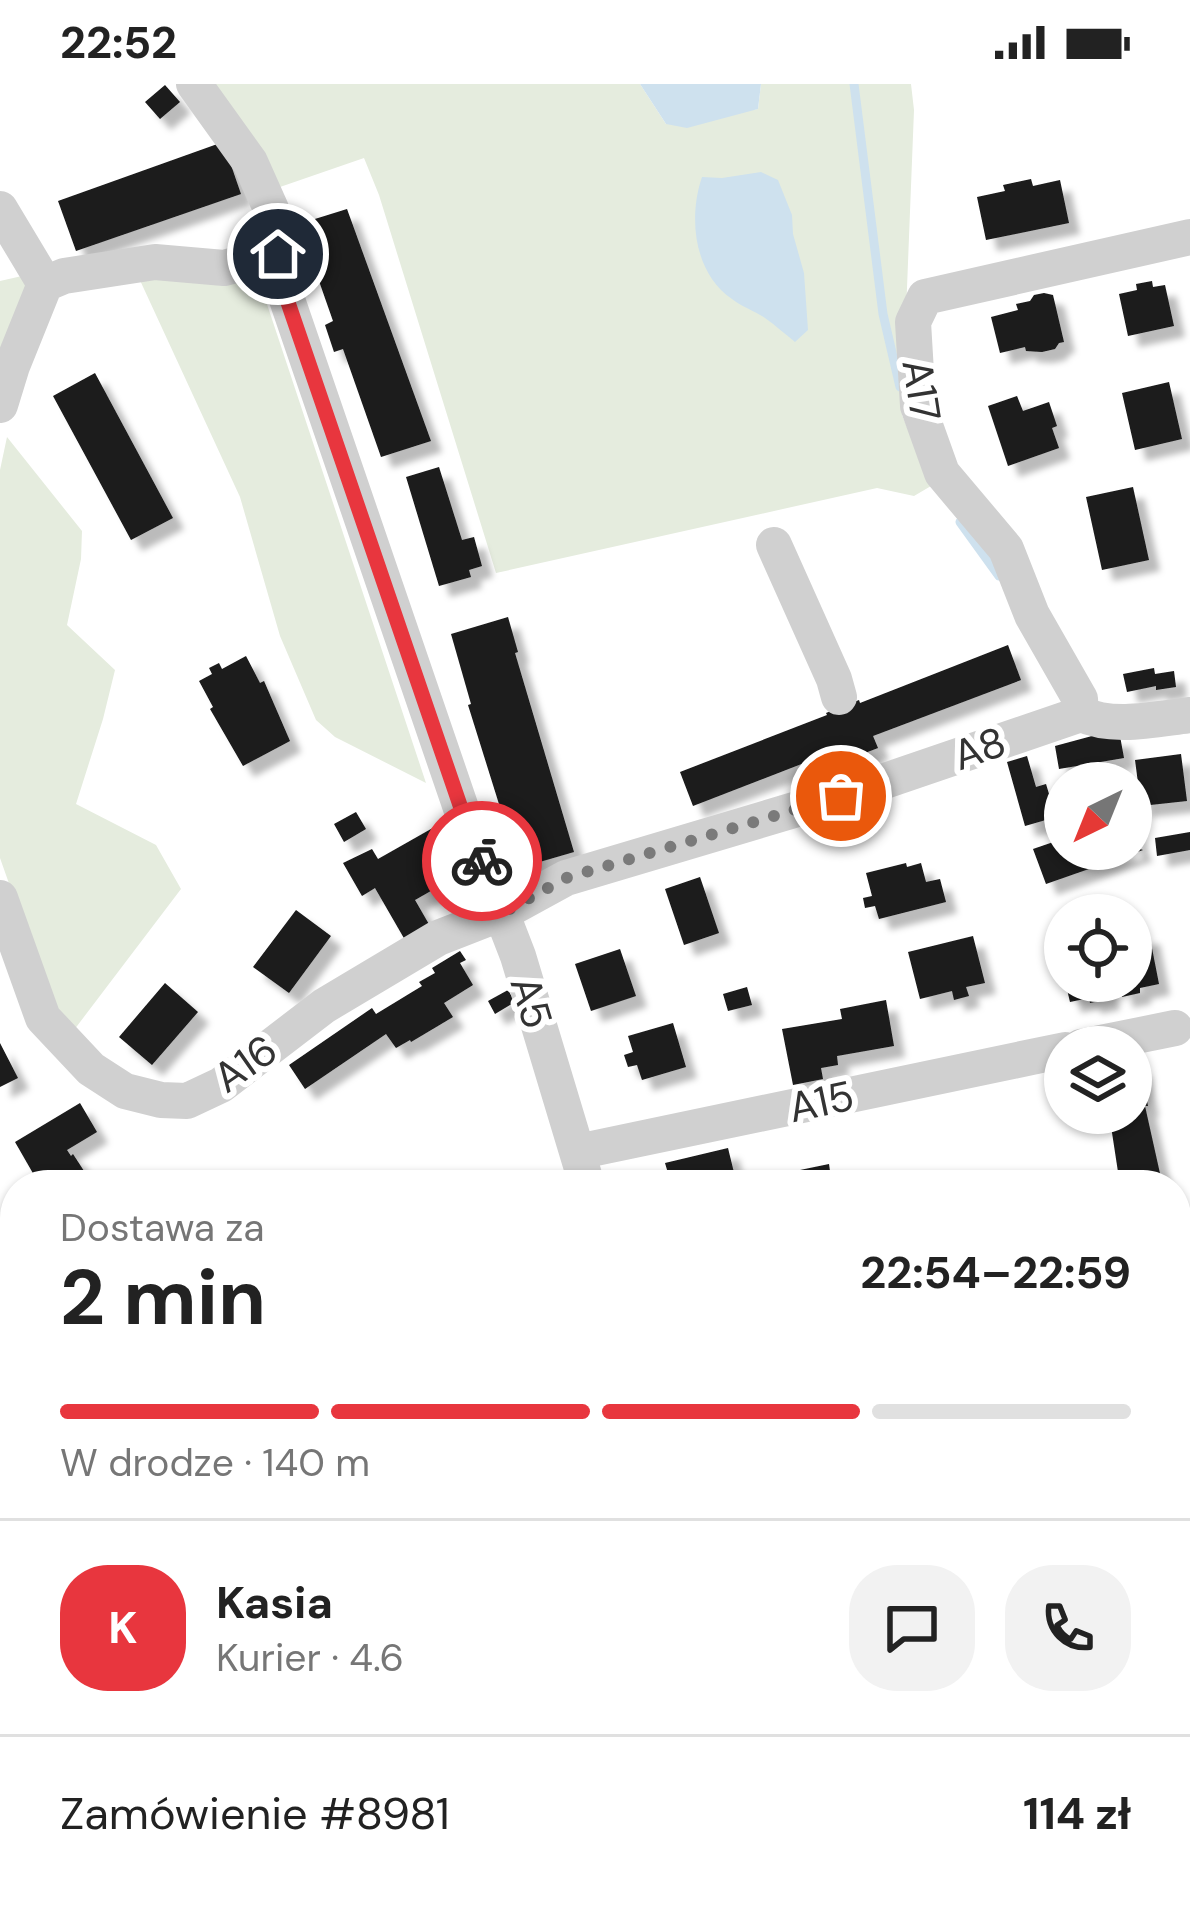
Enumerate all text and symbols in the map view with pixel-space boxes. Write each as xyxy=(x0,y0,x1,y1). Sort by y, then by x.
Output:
text: 22:52 xyxy=(60,13,177,72)
pin xyxy=(227,203,329,305)
icon: home xyxy=(245,221,311,287)
street label: A17 xyxy=(889,355,954,425)
street label: A8 xyxy=(946,714,1013,783)
pin xyxy=(790,745,892,847)
north arrow xyxy=(1044,762,1152,870)
map controls xyxy=(1044,762,1152,1134)
icon: bag xyxy=(808,763,874,829)
courier xyxy=(422,801,542,921)
icon: bike xyxy=(449,828,515,894)
button: locate xyxy=(1044,894,1152,1002)
street label: A5 xyxy=(498,969,565,1035)
street label: A16 xyxy=(202,1022,288,1105)
button: layers xyxy=(1044,1026,1152,1134)
street label: A15 xyxy=(783,1068,859,1135)
text: Dostawa za xyxy=(60,1202,265,1253)
text: 22:54–22:59 xyxy=(860,1243,1131,1302)
text: 2 min xyxy=(60,1247,266,1348)
text: W drodze · 140 m xyxy=(60,1437,370,1488)
button: chat xyxy=(849,1565,975,1691)
button: phone xyxy=(1005,1565,1131,1691)
text: Kasia xyxy=(216,1573,333,1632)
text: K xyxy=(108,1598,138,1657)
text: Kurier · 4.6 xyxy=(216,1632,404,1683)
text: Zamówienie #8981 xyxy=(60,1784,450,1843)
text: 114 zł xyxy=(1023,1784,1131,1843)

